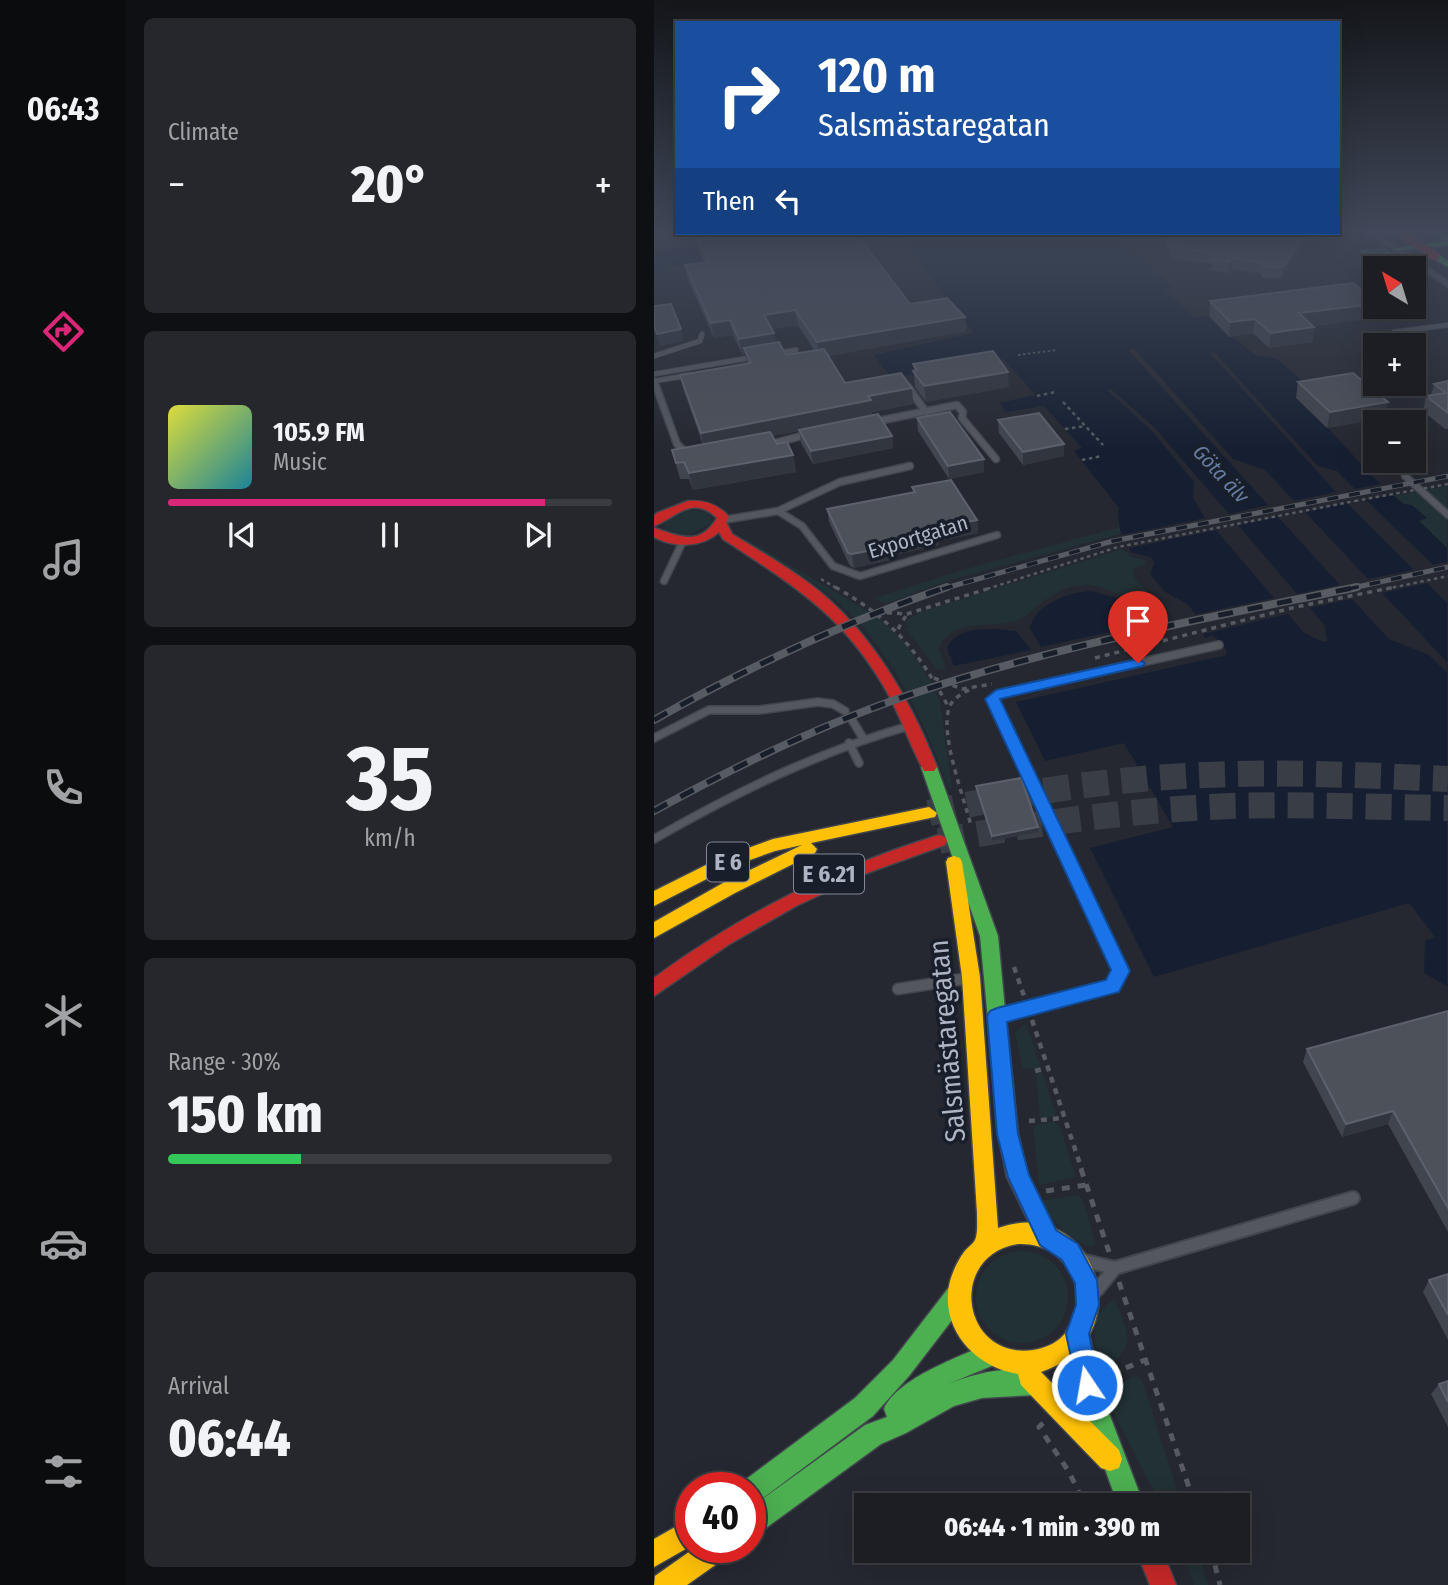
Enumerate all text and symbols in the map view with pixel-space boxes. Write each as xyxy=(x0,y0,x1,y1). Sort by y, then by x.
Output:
text: 120 m xyxy=(818,46,936,105)
icon: right xyxy=(703,49,794,140)
text: 06:43 xyxy=(27,90,99,128)
text: Salsmästaregatan xyxy=(818,106,1050,144)
text: Climate xyxy=(168,118,239,146)
text: 20° xyxy=(351,153,429,216)
text: − xyxy=(168,162,185,208)
text: + xyxy=(595,162,612,208)
icon: left xyxy=(769,182,807,220)
text: Then xyxy=(703,186,755,217)
north arrow xyxy=(1363,256,1426,318)
map controls xyxy=(1363,256,1426,473)
icon: directions xyxy=(39,307,88,356)
button: + xyxy=(1363,333,1426,396)
button: − xyxy=(1363,410,1426,473)
text: 105.9 FM xyxy=(273,417,365,448)
water label: Göta älv xyxy=(1187,439,1255,509)
text: Music xyxy=(273,448,327,476)
street label: Exportgatan xyxy=(865,510,971,564)
icon: previous xyxy=(223,516,261,554)
icon: pause xyxy=(371,516,409,554)
icon: next xyxy=(519,516,557,554)
icon: music xyxy=(39,535,88,584)
pin xyxy=(1108,591,1168,663)
icon: arrive xyxy=(1119,602,1157,640)
text: 35 xyxy=(346,724,434,833)
icon: phone xyxy=(39,763,88,812)
text: km/h xyxy=(364,824,416,852)
road number: E 6 xyxy=(707,842,749,882)
road number: E 6.21 xyxy=(794,854,864,894)
street label: Salsmästaregatan xyxy=(922,938,972,1144)
icon: climate xyxy=(39,991,88,1040)
text: Range · 30% xyxy=(168,1048,281,1076)
text: 150 km xyxy=(168,1083,323,1146)
icon: car xyxy=(39,1219,88,1268)
position arrow xyxy=(1050,1348,1124,1422)
text: Arrival xyxy=(168,1372,229,1400)
text: 06:44 xyxy=(168,1407,291,1470)
icon: filters xyxy=(39,1447,88,1496)
speed limit sign: 40 xyxy=(675,1472,766,1563)
text: 06:44 · 1 min · 390 m xyxy=(944,1512,1160,1543)

